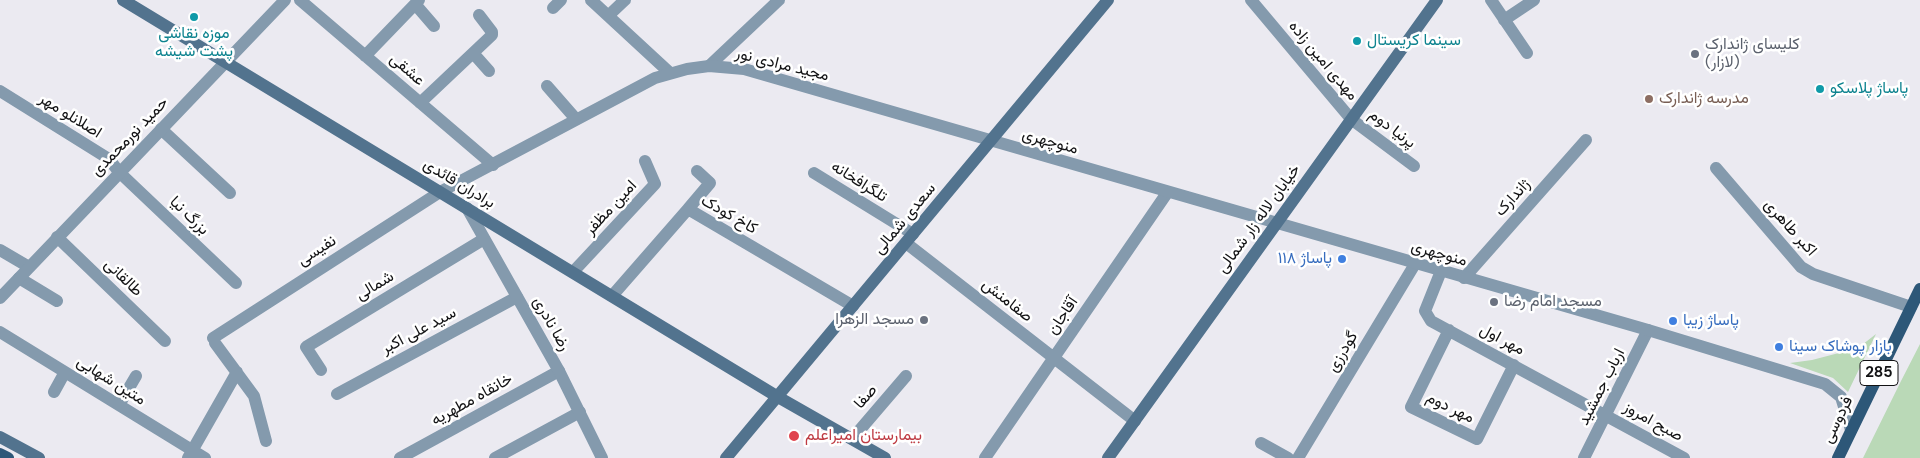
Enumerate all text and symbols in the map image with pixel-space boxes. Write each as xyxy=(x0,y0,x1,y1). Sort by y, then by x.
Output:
marker: موزه نقاشی پشت شیشه xyxy=(188,11,200,23)
street label: مهدی امین زاده xyxy=(1284,17,1362,105)
place label: موزه نقاشی پشت شیشه xyxy=(155,24,233,62)
place label: سینما کریستال xyxy=(1367,31,1461,51)
marker: سینما کریستال xyxy=(1351,35,1363,47)
place label: کلیسای ژاندارک (لازار) xyxy=(1705,35,1800,73)
street label: مجید مرادی نور xyxy=(733,44,831,86)
marker: کلیسای ژاندارک (لازار) xyxy=(1689,48,1701,60)
street label: عشقی xyxy=(386,50,428,90)
place label: پاساژ پلاسکو xyxy=(1830,79,1908,99)
marker: پاساژ پلاسکو xyxy=(1814,83,1826,95)
street label: اصلانلو مهر xyxy=(35,89,105,143)
place label: مدرسه ژاندارک xyxy=(1659,89,1749,109)
street label: حمید نورمحمدی xyxy=(87,93,173,181)
marker: مدرسه ژاندارک xyxy=(1643,93,1655,105)
street label: پرنیا دوم xyxy=(1365,105,1419,153)
street label: منوچهری xyxy=(1020,125,1080,159)
street label: برادران قائدی xyxy=(420,155,498,213)
street label: تلگرافخانه xyxy=(827,157,891,207)
street label: خیابان لاله زار شمالی xyxy=(1213,161,1305,277)
street label: ژاندارک xyxy=(1491,175,1535,221)
street label: امین مظفر xyxy=(581,177,641,239)
street label: سعدی شمالی xyxy=(870,180,940,258)
street label: کاخ کودک xyxy=(697,191,761,239)
street label: بزرگ نیا xyxy=(165,193,213,239)
street label: اکبر طاهری xyxy=(1759,196,1821,260)
street label: نفیسی xyxy=(294,231,340,271)
street label: منوچهری xyxy=(1409,237,1469,271)
place label: پاساژ ۱۱۸ xyxy=(1278,249,1332,269)
marker: پاساژ ۱۱۸ xyxy=(1336,253,1348,265)
street label: طالقانی xyxy=(100,255,146,301)
street label: شمالی xyxy=(352,267,398,305)
street label: صفامنش xyxy=(978,275,1036,327)
place label: مسجد امام رضا xyxy=(1504,292,1602,312)
street label: رضا نادری xyxy=(528,293,574,355)
street label: آقاجان xyxy=(1043,293,1083,339)
marker: مسجد امام رضا xyxy=(1488,296,1500,308)
street label: سید علی اکبر xyxy=(378,303,460,359)
place label: مسجد الزهرا xyxy=(835,310,914,330)
place label: پاساژ زیبا xyxy=(1683,311,1739,331)
marker: مسجد الزهرا xyxy=(918,314,930,326)
marker: پاساژ زیبا xyxy=(1667,315,1679,327)
street label: مهر اول xyxy=(1476,320,1528,360)
street label: گودرزی xyxy=(1323,328,1363,376)
place label: بازار پوشاک سینا xyxy=(1789,337,1892,357)
marker: بازار پوشاک سینا xyxy=(1773,341,1785,353)
street label: ارباب جمشید xyxy=(1574,345,1630,429)
street label: متین شهابی xyxy=(73,352,149,410)
road number: 285 xyxy=(1860,360,1898,386)
street label: خانقاه مطهریه xyxy=(428,370,516,430)
street label: صفا xyxy=(850,381,882,413)
street label: مهر دوم xyxy=(1423,388,1477,428)
street label: فردوسی xyxy=(1818,393,1858,447)
street label: صبح امروز xyxy=(1620,398,1686,446)
place label: بیمارستان امیراعلم xyxy=(805,426,922,446)
marker: بیمارستان امیراعلم xyxy=(787,429,801,443)

